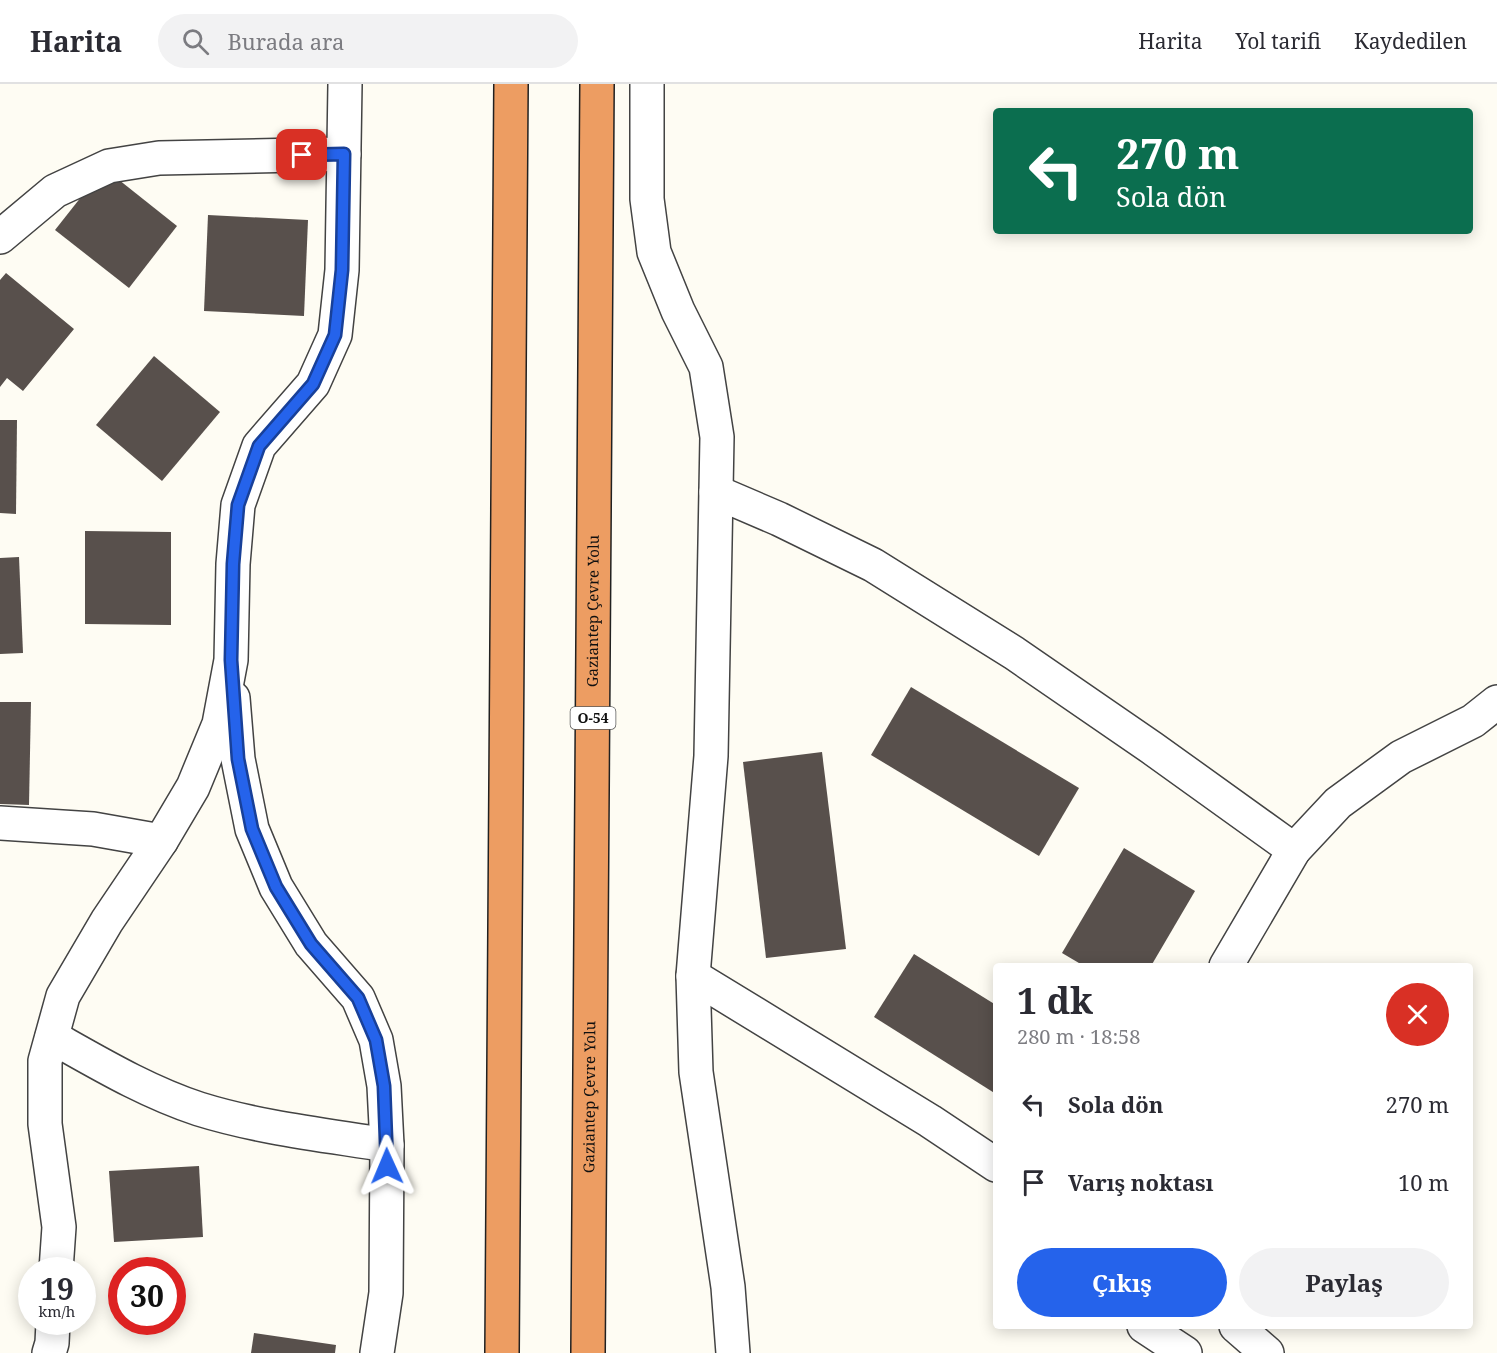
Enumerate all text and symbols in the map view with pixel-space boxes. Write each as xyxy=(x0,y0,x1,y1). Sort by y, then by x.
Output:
search box xyxy=(158,14,578,68)
text: Harita xyxy=(30,22,122,60)
icon: search xyxy=(179,25,212,58)
text: Burada ara xyxy=(227,26,344,56)
text: Harita xyxy=(1138,27,1202,55)
text: Yol tarifi xyxy=(1235,27,1321,55)
text: Kaydedilen xyxy=(1354,27,1467,55)
text: 270 m xyxy=(1116,124,1240,181)
pin xyxy=(276,129,327,180)
icon: left xyxy=(1017,132,1095,210)
icon: arrive xyxy=(285,138,318,171)
text: Sola dön xyxy=(1116,178,1226,215)
street label: Gaziantep Çevre Yolu xyxy=(582,534,603,687)
road number: O-54 xyxy=(570,707,616,729)
text: 1 dk xyxy=(1017,976,1093,1025)
button: close xyxy=(1386,983,1449,1046)
street label: Gaziantep Çevre Yolu xyxy=(578,1020,599,1173)
text: 280 m · 18:58 xyxy=(1017,1023,1140,1050)
icon: left xyxy=(1017,1088,1050,1121)
text: Sola dön xyxy=(1068,1089,1163,1119)
text: 270 m xyxy=(1386,1089,1449,1119)
position arrow xyxy=(355,1134,419,1198)
icon: arrive xyxy=(1017,1166,1050,1199)
text: Varış noktası xyxy=(1068,1167,1213,1197)
text: 10 m xyxy=(1398,1167,1449,1197)
button: Çıkış xyxy=(1017,1248,1227,1317)
button: Paylaş xyxy=(1239,1248,1449,1317)
speed limit sign: 30 xyxy=(108,1257,186,1335)
text: 19 xyxy=(40,1268,74,1309)
text: km/h xyxy=(39,1301,75,1321)

